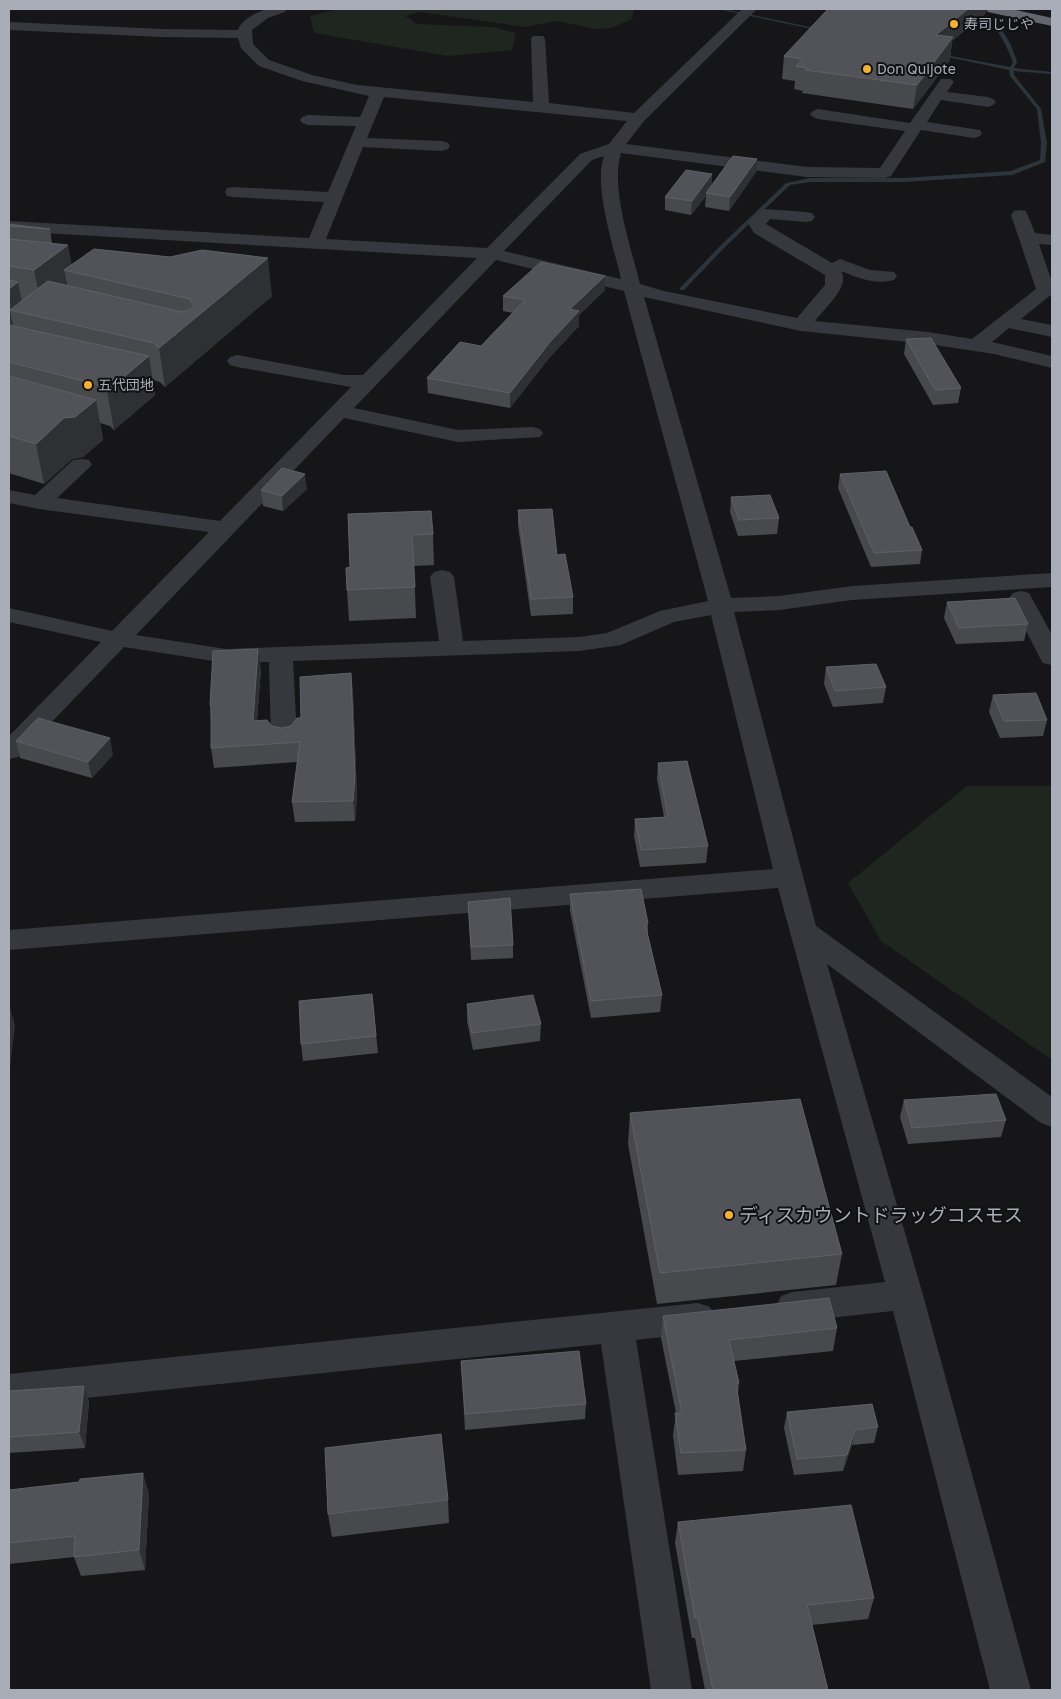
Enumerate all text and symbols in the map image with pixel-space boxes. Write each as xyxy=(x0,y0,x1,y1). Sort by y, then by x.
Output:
place label: 寿司じじや xyxy=(964,15,1034,32)
marker: 寿司じじや xyxy=(948,18,960,30)
place label: Don Quijote xyxy=(877,60,956,77)
marker: Don Quijote xyxy=(861,63,873,75)
place label: 五代団地 xyxy=(98,376,154,393)
marker: 五代団地 xyxy=(82,379,94,391)
place label: ディスカウントドラッグコスモス xyxy=(739,1203,1023,1226)
marker: ディスカウントドラッグコスモス xyxy=(723,1209,735,1221)

